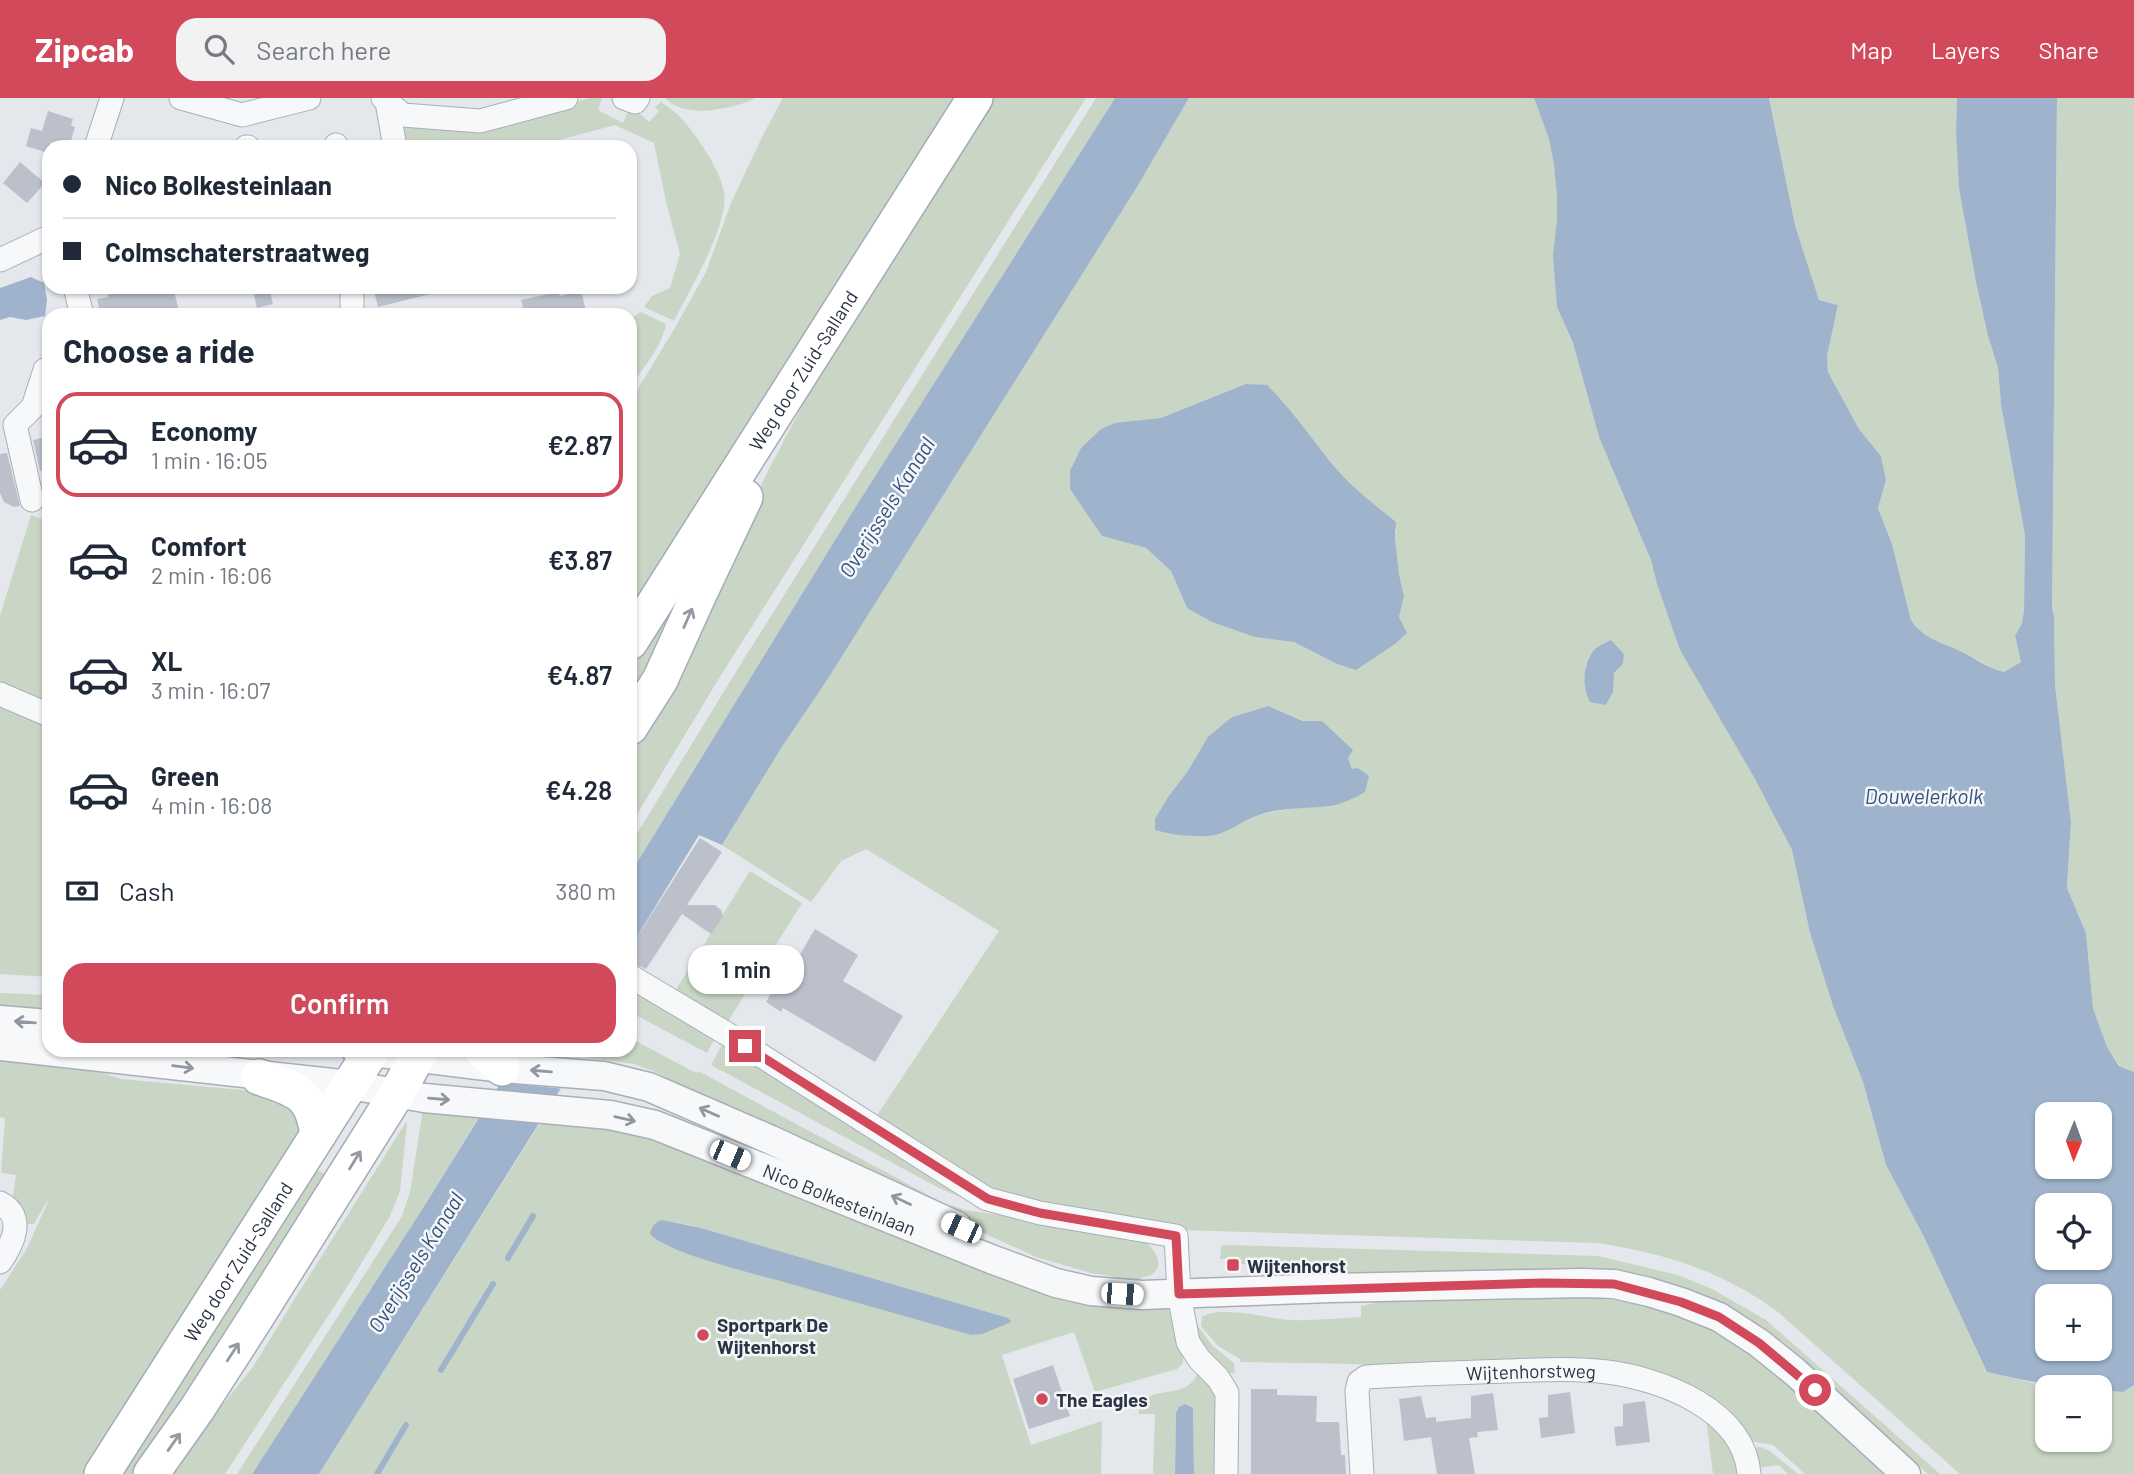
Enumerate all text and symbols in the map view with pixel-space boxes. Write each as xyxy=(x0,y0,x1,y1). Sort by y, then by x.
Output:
search box xyxy=(176,18,666,81)
text: Zipcab xyxy=(35,29,134,69)
icon: search xyxy=(200,30,238,68)
text: Search here xyxy=(256,34,391,65)
text: Map xyxy=(1850,35,1893,64)
text: Layers xyxy=(1931,35,2000,64)
text: Share xyxy=(2038,35,2099,64)
text: Nico Bolkesteinlaan xyxy=(105,169,332,200)
text: Colmschaterstraatweg xyxy=(105,236,370,267)
street label: Weg door Zuid-Salland xyxy=(743,286,862,454)
text: Choose a ride xyxy=(63,331,255,369)
icon: car xyxy=(67,413,130,476)
text: Economy xyxy=(151,415,257,446)
text: €2.87 xyxy=(548,429,612,460)
water label: Overijssels Kanaal xyxy=(833,432,939,582)
text: 1 min · 16:05 xyxy=(151,446,267,474)
icon: car xyxy=(67,528,130,591)
text: Comfort xyxy=(151,530,247,561)
text: €3.87 xyxy=(548,544,612,575)
text: 2 min · 16:06 xyxy=(151,561,272,589)
one-way arrow xyxy=(682,608,695,629)
icon: car xyxy=(67,643,130,706)
text: XL xyxy=(151,645,182,676)
text: €4.87 xyxy=(547,659,612,690)
text: 3 min · 16:07 xyxy=(151,676,270,704)
icon: car xyxy=(67,758,130,821)
text: Green xyxy=(151,760,219,791)
text: €4.28 xyxy=(545,774,612,805)
water label: Douwelerkolk xyxy=(1865,783,1984,808)
text: 4 min · 16:08 xyxy=(151,791,272,819)
icon: cash xyxy=(63,872,101,910)
text: Cash xyxy=(119,875,174,906)
text: 380 m xyxy=(556,877,616,905)
callout: 1 min xyxy=(687,944,803,993)
text: 1 min xyxy=(721,955,771,983)
button: Confirm xyxy=(63,963,616,1043)
one-way arrow xyxy=(14,1015,36,1028)
route end xyxy=(729,1030,761,1062)
one-way arrow xyxy=(171,1060,194,1073)
one-way arrow xyxy=(530,1064,553,1077)
one-way arrow xyxy=(427,1093,450,1106)
north arrow xyxy=(2035,1102,2112,1180)
map controls xyxy=(2035,1102,2112,1452)
one-way arrow xyxy=(698,1105,720,1118)
one-way arrow xyxy=(613,1112,636,1126)
car xyxy=(707,1137,754,1173)
one-way arrow xyxy=(348,1151,363,1170)
street label: Nico Bolkesteinlaan xyxy=(760,1158,919,1239)
street label: Weg door Zuid-Salland xyxy=(178,1177,297,1346)
water label: Overijssels Kanaal xyxy=(362,1187,468,1337)
one-way arrow xyxy=(891,1193,912,1207)
button: locate xyxy=(2035,1193,2112,1270)
car xyxy=(938,1210,985,1246)
place label: Wijtenhorst xyxy=(1247,1254,1346,1277)
marker: Wijtenhorst xyxy=(1225,1257,1241,1273)
car xyxy=(1101,1282,1144,1306)
button: + xyxy=(2035,1284,2112,1361)
place label: Sportpark De Wijtenhorst xyxy=(717,1313,828,1358)
marker: Sportpark De Wijtenhorst xyxy=(695,1327,711,1343)
one-way arrow xyxy=(226,1343,241,1362)
street label: Wijtenhorstweg xyxy=(1465,1358,1597,1384)
route start xyxy=(1799,1374,1831,1406)
button: − xyxy=(2035,1375,2112,1452)
place label: The Eagles xyxy=(1056,1388,1148,1411)
marker: The Eagles xyxy=(1034,1391,1050,1407)
one-way arrow xyxy=(167,1433,181,1452)

